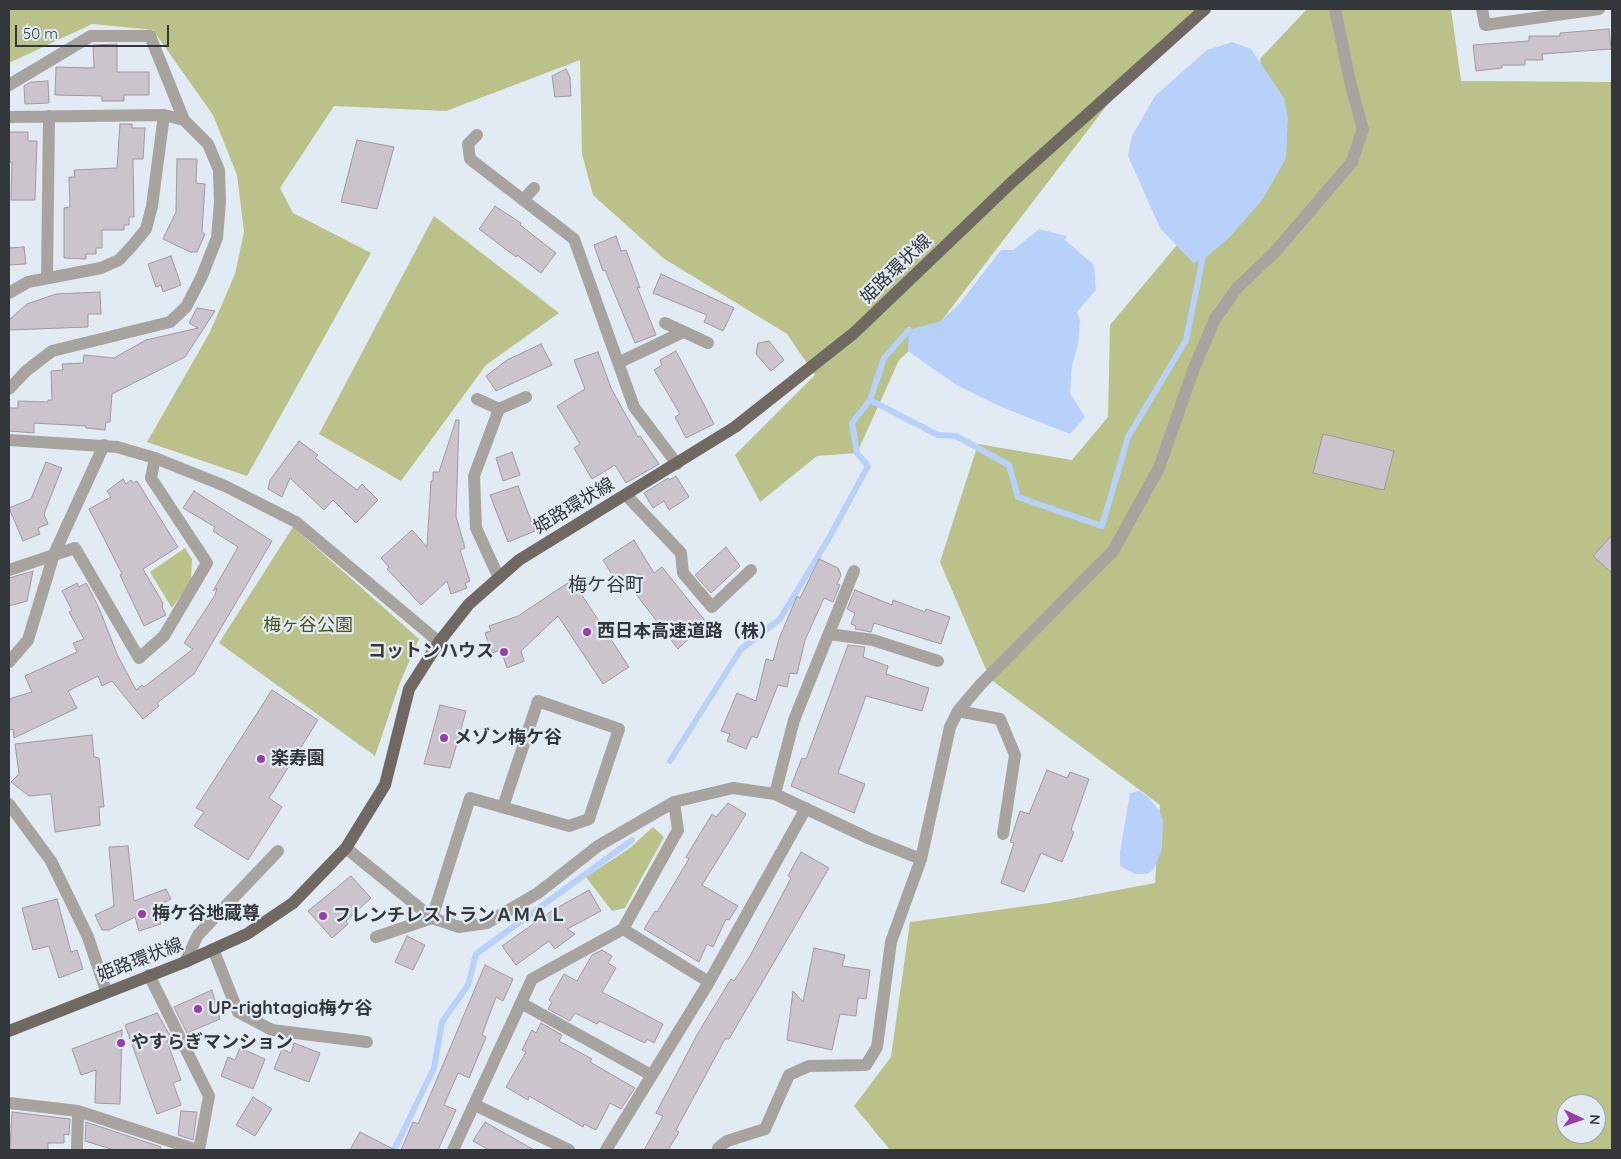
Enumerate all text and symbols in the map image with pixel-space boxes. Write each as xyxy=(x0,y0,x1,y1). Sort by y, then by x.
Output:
scale bar xyxy=(18,15,171,47)
text: 50 m xyxy=(23,24,58,43)
street label: 姫路環状線 xyxy=(856,230,936,308)
street label: 姫路環状線 xyxy=(530,474,618,538)
district label: 梅ケ谷町 xyxy=(568,574,644,596)
park label: 梅ヶ谷公園 xyxy=(263,615,353,637)
place label: 西日本高速道路（株） xyxy=(597,621,777,643)
marker: 西日本高速道路（株） xyxy=(581,626,593,638)
place label: コットンハウス xyxy=(368,641,494,663)
marker: コットンハウス xyxy=(498,646,510,658)
place label: メゾン梅ケ谷 xyxy=(454,727,562,749)
marker: メゾン梅ケ谷 xyxy=(438,732,450,744)
place label: 楽寿園 xyxy=(271,748,325,770)
marker: 楽寿園 xyxy=(255,753,267,765)
place label: 梅ケ谷地蔵尊 xyxy=(152,903,260,925)
place label: フレンチレストランＡＭＡＬ xyxy=(333,905,567,927)
marker: 梅ケ谷地蔵尊 xyxy=(136,908,148,920)
marker: フレンチレストランＡＭＡＬ xyxy=(317,910,329,922)
street label: 姫路環状線 xyxy=(94,934,186,986)
place label: UP-rightagia梅ケ谷 xyxy=(208,998,372,1020)
marker: UP-rightagia梅ケ谷 xyxy=(192,1003,204,1015)
place label: やすらぎマンション xyxy=(131,1032,293,1054)
marker: やすらぎマンション xyxy=(115,1037,127,1049)
north arrow xyxy=(1556,1094,1606,1144)
text: N xyxy=(1586,1114,1604,1125)

